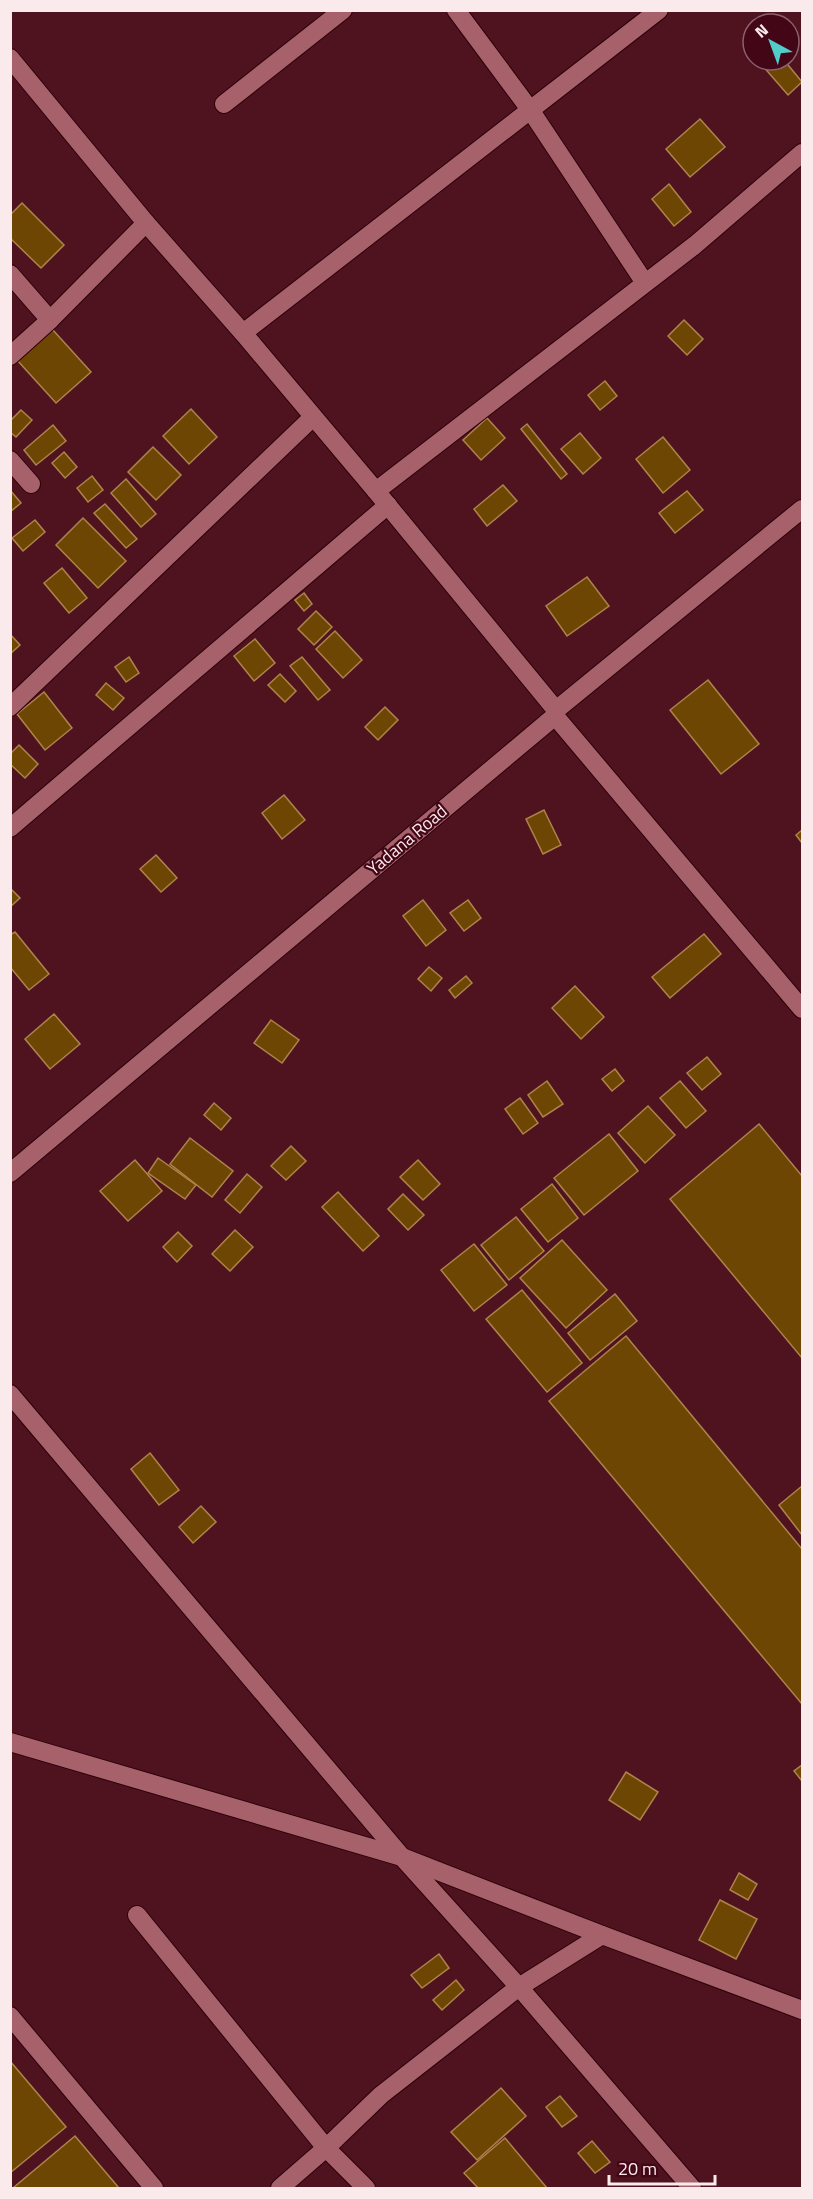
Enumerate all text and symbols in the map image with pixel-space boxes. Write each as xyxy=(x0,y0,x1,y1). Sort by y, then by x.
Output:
north arrow xyxy=(741,12,801,72)
text: N xyxy=(749,18,773,43)
street label: Yadana Road xyxy=(361,798,453,881)
scale bar xyxy=(609,2148,716,2186)
text: 20 m xyxy=(618,2155,657,2182)

